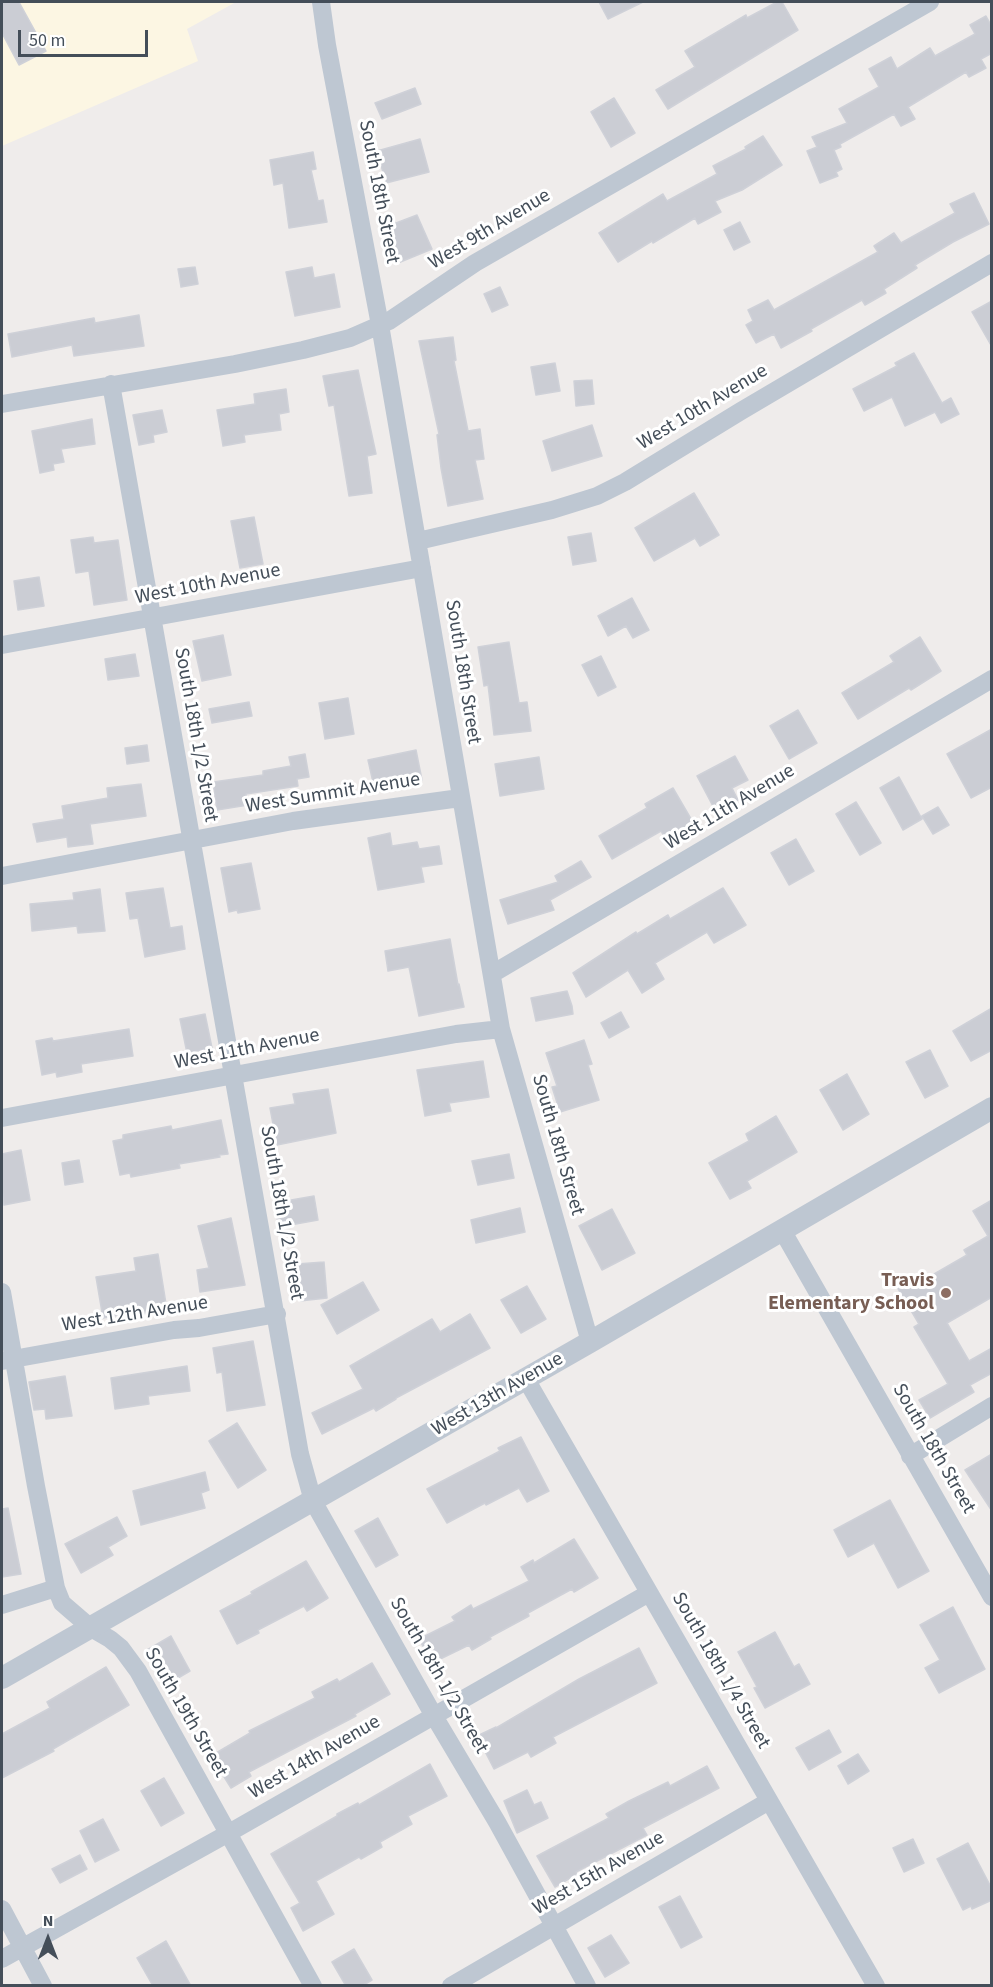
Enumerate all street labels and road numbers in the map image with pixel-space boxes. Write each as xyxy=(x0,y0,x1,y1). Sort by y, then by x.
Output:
street label: South 18th Street xyxy=(352,118,404,266)
street label: West 9th Avenue xyxy=(425,184,555,276)
street label: West 10th Avenue xyxy=(634,360,772,456)
street label: West 10th Avenue xyxy=(133,559,283,611)
street label: South 18th Street xyxy=(439,598,485,746)
street label: South 18th 1/2 Street xyxy=(168,646,222,824)
street label: West 11th Avenue xyxy=(661,760,799,856)
street label: West Summit Avenue xyxy=(244,768,422,820)
street label: West 11th Avenue xyxy=(172,1024,322,1076)
street label: South 18th Street xyxy=(525,1072,589,1218)
street label: South 18th 1/2 Street xyxy=(254,1124,308,1302)
street label: West 12th Avenue xyxy=(60,1292,210,1338)
street label: West 13th Avenue xyxy=(428,1348,568,1442)
street label: South 18th Street xyxy=(886,1380,980,1518)
street label: South 18th 1/4 Street xyxy=(665,1589,775,1753)
street label: South 18th 1/2 Street xyxy=(383,1594,493,1758)
street label: South 19th Street xyxy=(138,1644,232,1782)
street label: West 14th Avenue xyxy=(245,1711,385,1805)
street label: West 15th Avenue xyxy=(529,1827,669,1921)

